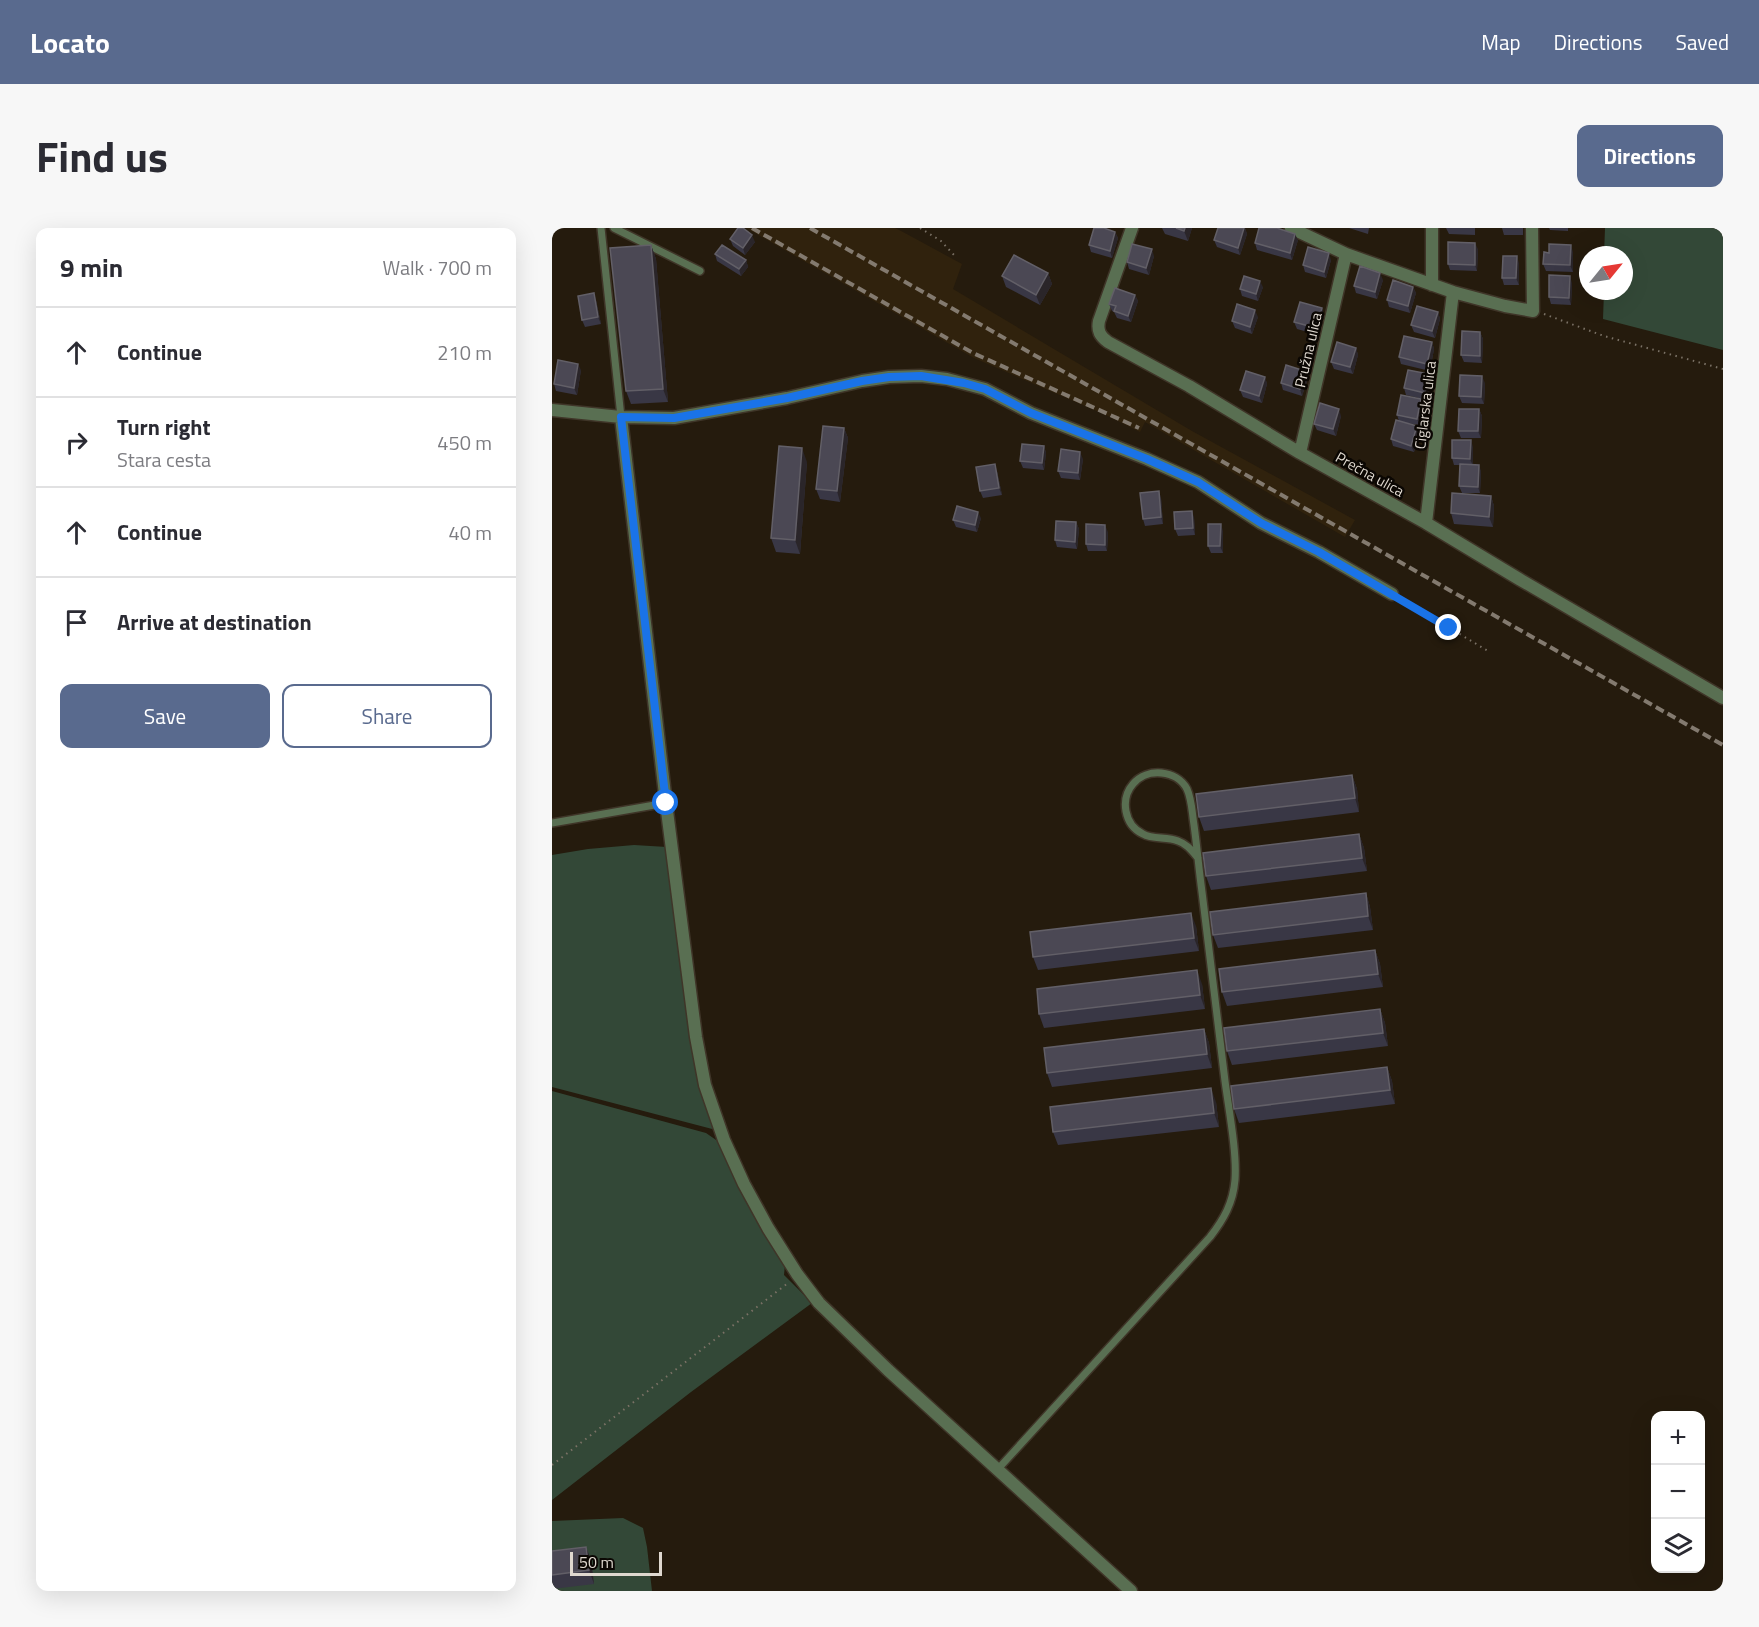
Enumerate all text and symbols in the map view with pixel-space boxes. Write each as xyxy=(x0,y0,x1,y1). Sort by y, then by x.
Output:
text: Locato xyxy=(30,21,110,64)
text: Map xyxy=(1481,26,1521,58)
text: Directions xyxy=(1554,26,1643,58)
text: Saved xyxy=(1676,26,1729,58)
text: Find us xyxy=(36,124,168,188)
button: Directions xyxy=(1577,125,1723,187)
north arrow xyxy=(1579,246,1633,300)
text: 9 min xyxy=(60,248,123,287)
text: Walk · 700 m xyxy=(383,252,492,283)
street label: Pružna ulica xyxy=(1288,310,1328,390)
text: Continue xyxy=(117,335,202,369)
icon: ahead xyxy=(60,336,93,369)
text: 210 m xyxy=(437,337,492,368)
street label: Ciglarska ulica xyxy=(1408,359,1442,451)
text: Turn right xyxy=(117,410,211,444)
icon: right xyxy=(60,426,93,459)
text: 450 m xyxy=(437,427,492,458)
text: Stara cesta xyxy=(117,444,211,475)
street label: Prečna ulica xyxy=(1331,446,1409,503)
text: Continue xyxy=(117,515,202,549)
icon: ahead xyxy=(60,516,93,549)
text: 40 m xyxy=(448,517,492,548)
text: Arrive at destination xyxy=(117,605,312,639)
icon: arrive xyxy=(60,606,93,639)
route end xyxy=(1435,614,1461,640)
button: Save xyxy=(60,684,270,748)
button: Share xyxy=(282,684,492,748)
route start xyxy=(652,789,678,815)
map controls xyxy=(1651,1411,1705,1573)
button: + xyxy=(1651,1411,1705,1465)
button: − xyxy=(1651,1465,1705,1519)
button: layers xyxy=(1651,1519,1705,1573)
scale bar xyxy=(570,1549,662,1576)
text: 50 m xyxy=(579,1550,614,1574)

